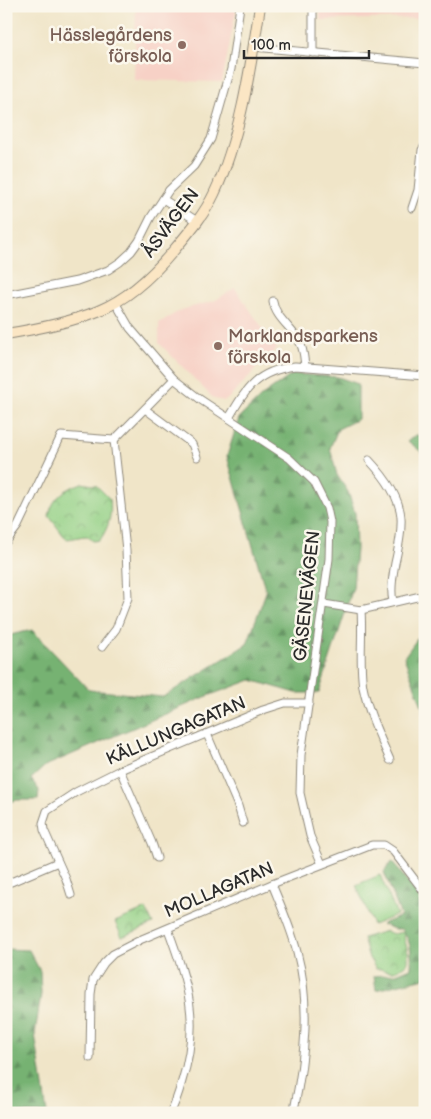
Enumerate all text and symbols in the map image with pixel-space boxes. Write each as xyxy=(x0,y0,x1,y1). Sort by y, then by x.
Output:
place label: Hässlegårdens förskola xyxy=(49,25,172,67)
scale bar xyxy=(244,28,368,60)
text: 100 m xyxy=(251,36,291,55)
marker: Hässlegårdens förskola xyxy=(176,39,188,51)
street label: ÅSVÄGEN xyxy=(137,184,204,262)
place label: Marklandsparkens förskola xyxy=(228,326,378,368)
marker: Marklandsparkens förskola xyxy=(212,340,224,352)
street label: GÄSENEVÄGEN xyxy=(289,530,324,662)
street label: KÄLLUNGAGATAN xyxy=(103,691,249,770)
street label: MOLLAGATAN xyxy=(161,858,277,922)

